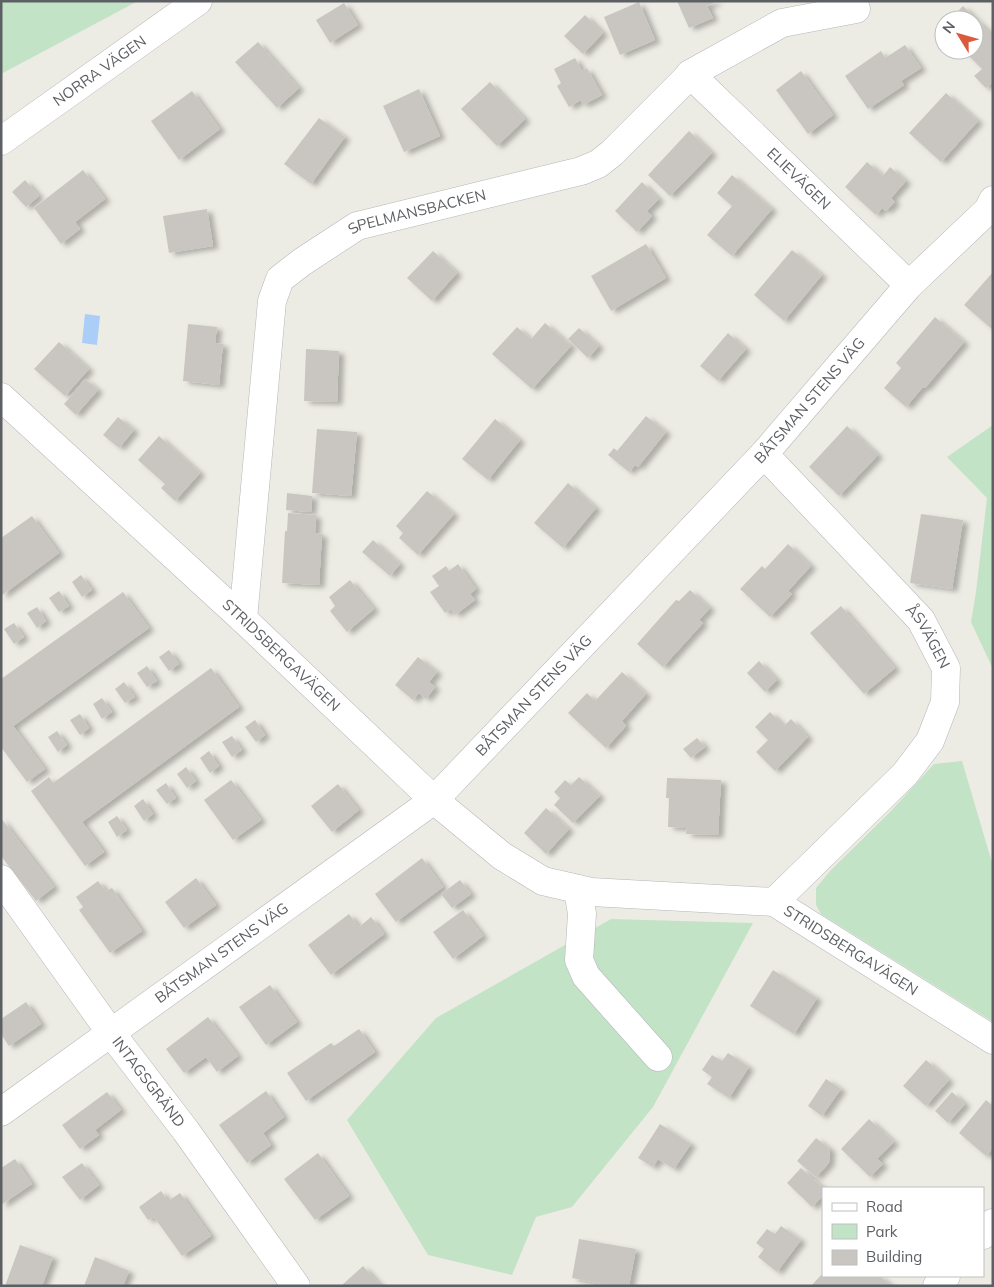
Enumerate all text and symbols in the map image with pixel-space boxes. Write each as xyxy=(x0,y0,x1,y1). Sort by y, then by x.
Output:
north arrow xyxy=(934,10,984,60)
text: N xyxy=(938,18,959,37)
street label: NORRA VÄGEN xyxy=(49,31,150,110)
street label: ELIEVÄGEN xyxy=(763,143,835,213)
street label: SPELMANSBACKEN xyxy=(344,185,488,238)
street label: BÅTSMAN STENS VÄG xyxy=(750,333,869,467)
street label: STRIDSBERGAVÄGEN xyxy=(219,595,344,715)
street label: ÅSVÄGEN xyxy=(902,599,955,671)
street label: BÅTSMAN STENS VÄG xyxy=(471,631,595,760)
street label: BÅTSMAN STENS VÄG xyxy=(151,898,292,1007)
street label: STRIDSBERGAVÄGEN xyxy=(780,901,922,999)
street label: INTAGSGRÄND xyxy=(108,1033,190,1131)
legend xyxy=(822,1187,984,1277)
text: Road xyxy=(866,1197,903,1216)
text: Park xyxy=(866,1222,898,1241)
text: Building xyxy=(866,1247,922,1266)

